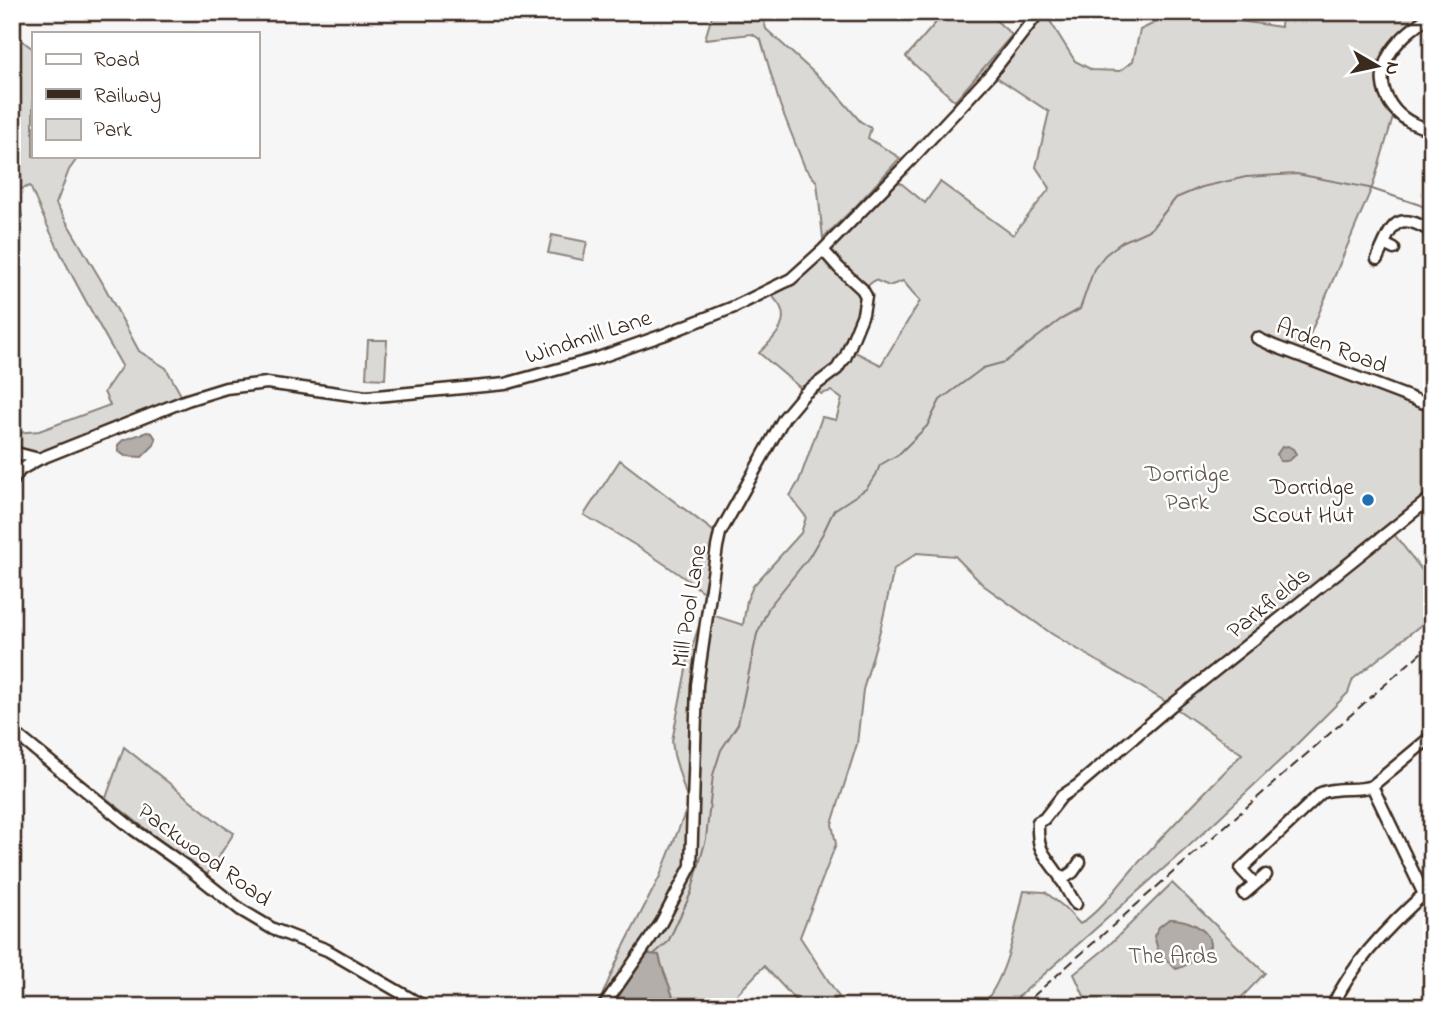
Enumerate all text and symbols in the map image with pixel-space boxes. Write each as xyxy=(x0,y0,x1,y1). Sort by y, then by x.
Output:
legend xyxy=(32,32,259,158)
north arrow xyxy=(1342,32,1412,102)
text: Road xyxy=(94,46,140,76)
text: N xyxy=(1377,60,1406,77)
text: Railway xyxy=(94,82,161,114)
text: Park xyxy=(94,116,133,146)
street label: Windmill Lane xyxy=(521,301,657,375)
street label: Arden Road xyxy=(1270,310,1392,385)
park label: Dorridge Park xyxy=(1144,458,1229,521)
place label: Dorridge Scout Hut xyxy=(1252,471,1354,534)
marker: Dorridge Scout Hut xyxy=(1360,492,1376,508)
street label: Mill Pool Lane xyxy=(663,542,717,670)
street label: Parkfields xyxy=(1220,559,1319,649)
street label: Packwood Road xyxy=(129,795,278,917)
park label: The Ards xyxy=(1128,940,1218,975)

